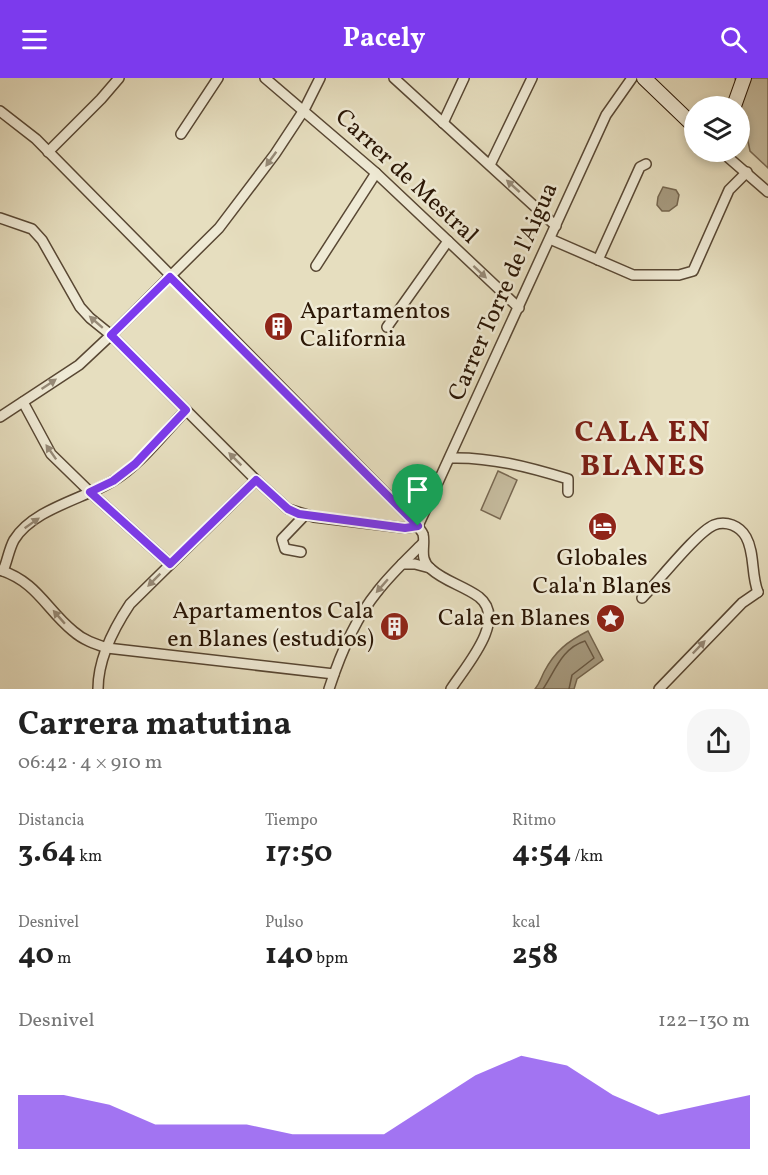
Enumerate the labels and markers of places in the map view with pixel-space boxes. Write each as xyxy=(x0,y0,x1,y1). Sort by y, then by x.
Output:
place label: Apartamentos California xyxy=(300,295,450,357)
building icon: Apartamentos California xyxy=(263,310,295,342)
pin xyxy=(392,464,443,526)
hotel icon: Globales Cala'n Blanes xyxy=(586,510,618,542)
place label: Globales Cala'n Blanes xyxy=(533,542,671,604)
place label: Apartamentos Cala en Blanes (estudios) xyxy=(167,595,374,657)
place label: Cala en Blanes xyxy=(438,602,590,636)
place icon: Cala en Blanes xyxy=(595,603,627,635)
building icon: Apartamentos Cala en Blanes (estudios) xyxy=(379,610,411,642)

